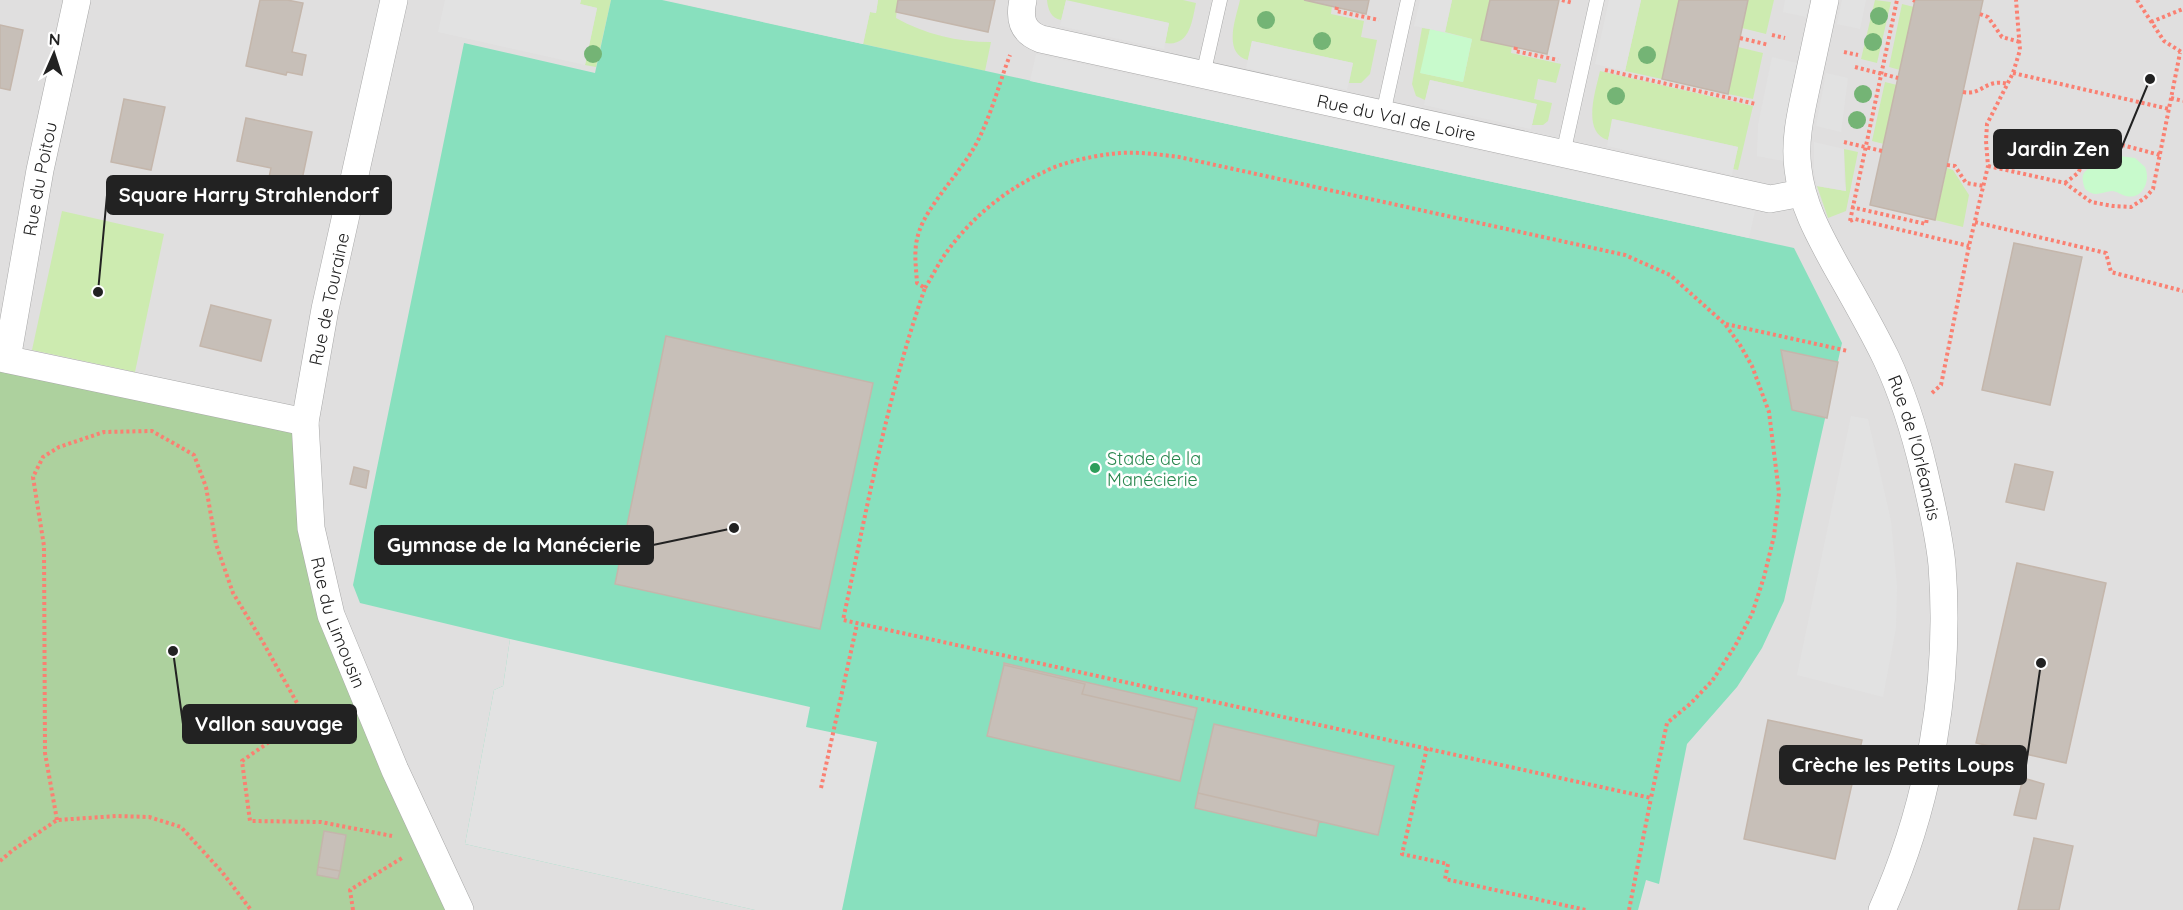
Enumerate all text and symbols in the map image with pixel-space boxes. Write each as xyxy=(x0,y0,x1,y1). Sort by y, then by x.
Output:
north arrow xyxy=(24,24,84,84)
text: N xyxy=(48,29,61,49)
street label: Rue du Val de Loire xyxy=(1315,88,1478,146)
street label: Rue du Poitou xyxy=(17,120,62,238)
callout: Jardin Zen xyxy=(1994,130,2121,168)
text: Jardin Zen xyxy=(2006,136,2110,161)
callout: Square Harry Strahlendorf xyxy=(107,176,391,214)
text: Square Harry Strahlendorf xyxy=(119,182,379,207)
street label: Rue de Touraine xyxy=(304,231,354,367)
street label: Rue de l'Orléanais xyxy=(1883,371,1946,522)
place label: Stade de la Manécierie xyxy=(1107,447,1201,491)
marker: Stade de la Manécierie xyxy=(1088,461,1102,475)
callout: Gymnase de la Manécierie xyxy=(375,526,653,564)
text: Gymnase de la Manécierie xyxy=(387,532,641,557)
street label: Rue du Limousin xyxy=(306,554,371,691)
callout: Vallon sauvage xyxy=(183,705,356,743)
text: Vallon sauvage xyxy=(195,711,343,736)
callout: Crèche les Petits Loups xyxy=(1780,746,2026,784)
text: Crèche les Petits Loups xyxy=(1792,752,2014,777)

